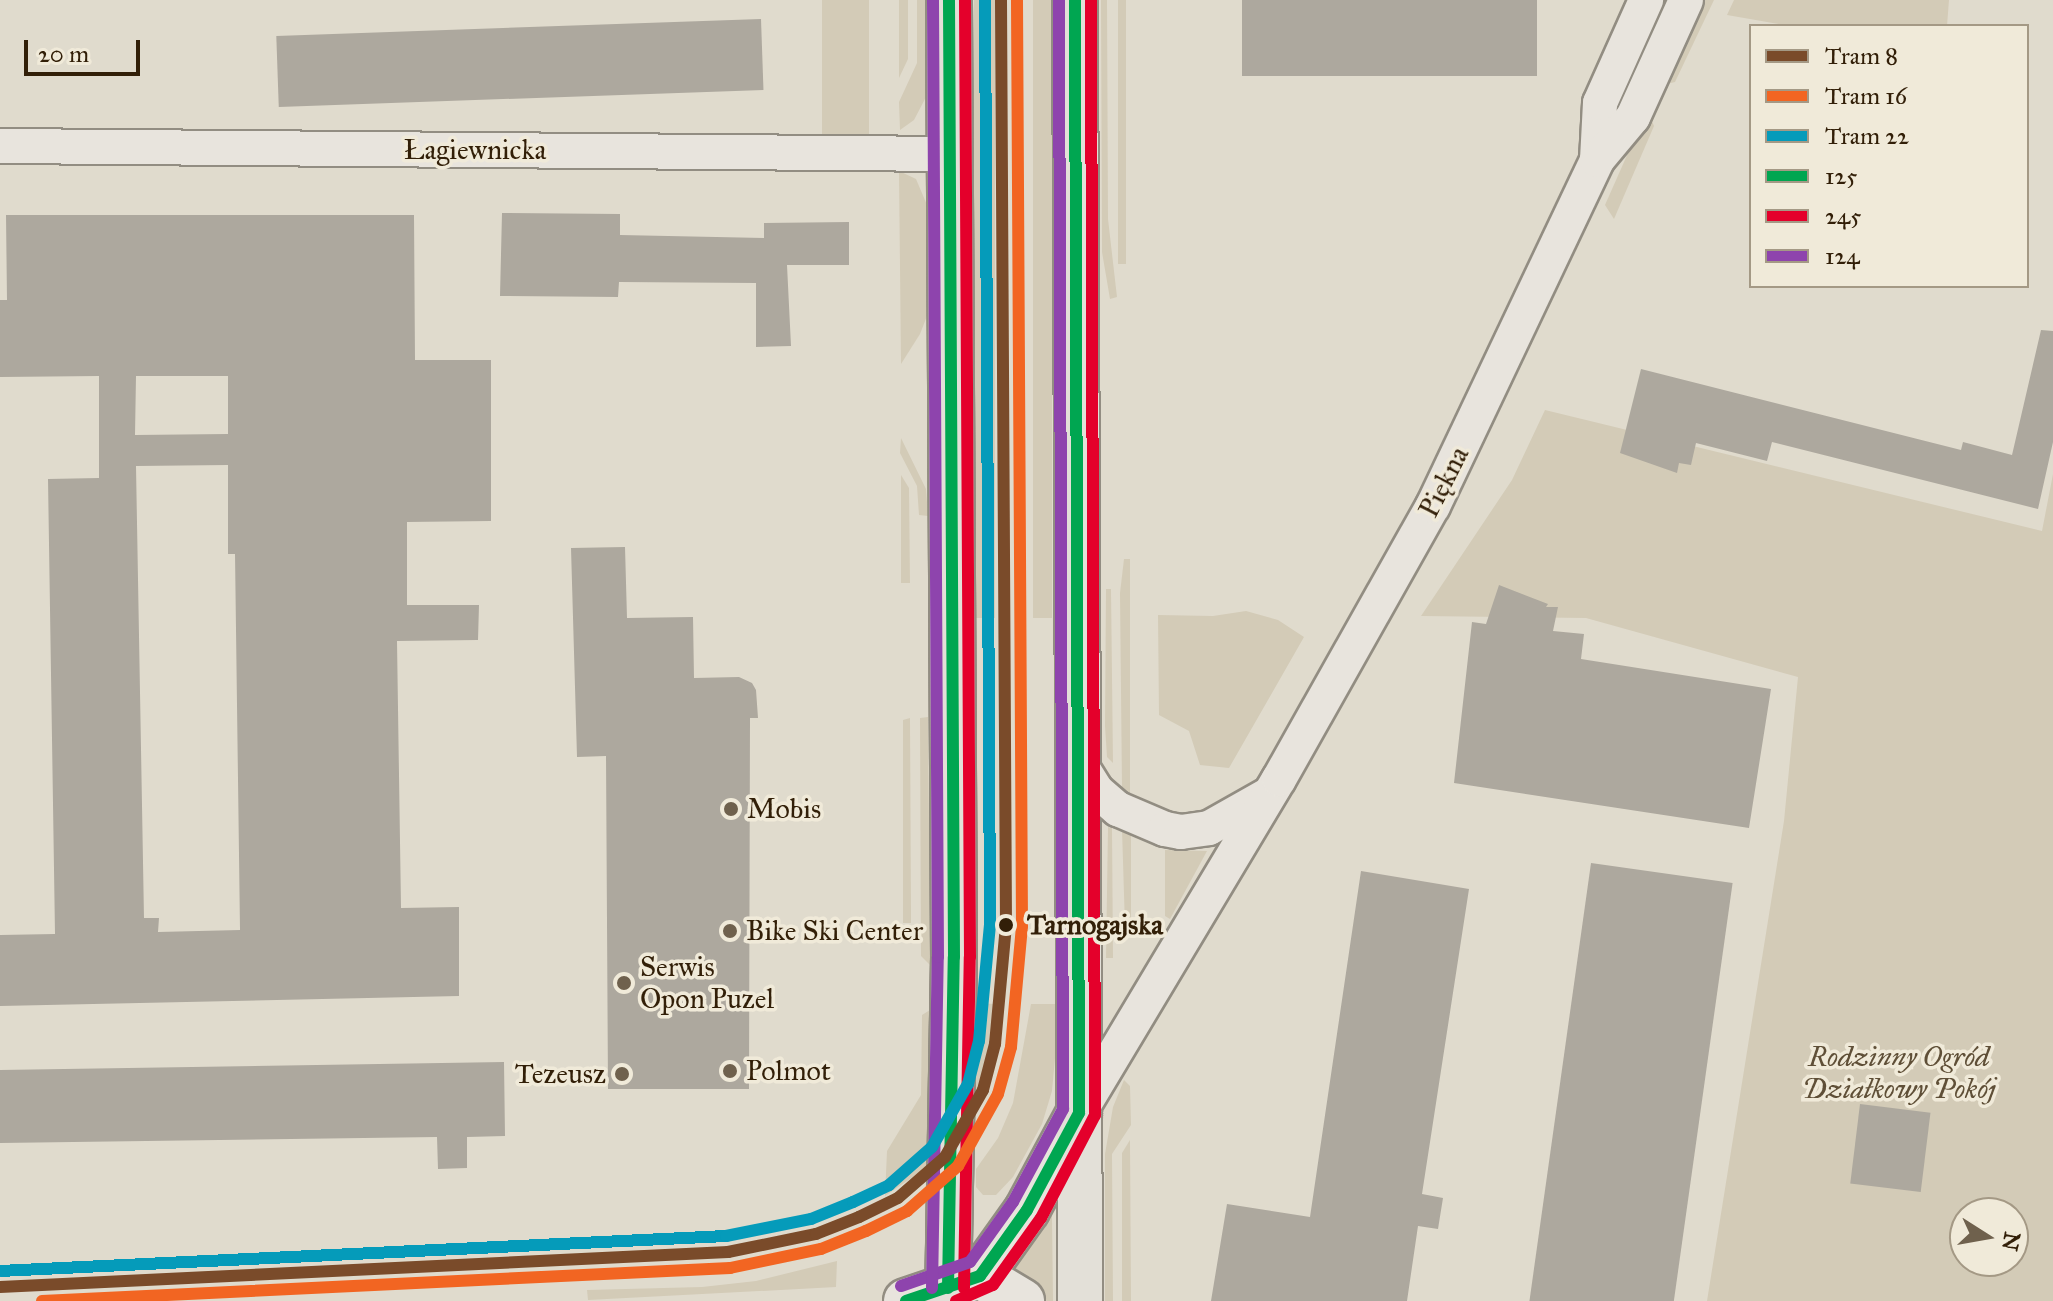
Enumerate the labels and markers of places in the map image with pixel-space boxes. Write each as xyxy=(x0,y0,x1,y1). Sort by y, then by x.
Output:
place label: Mobis xyxy=(747,792,821,826)
marker: Mobis xyxy=(722,800,740,818)
place label: Tarnogajska xyxy=(1027,908,1163,942)
marker: Tarnogajska xyxy=(992,911,1020,939)
place label: Bike Ski Center xyxy=(746,914,923,948)
marker: Bike Ski Center xyxy=(721,922,739,940)
place label: Serwis Opon Puzel xyxy=(640,950,774,1016)
marker: Serwis Opon Puzel xyxy=(615,974,633,992)
place label: Polmot xyxy=(746,1054,831,1088)
place label: Tezeusz xyxy=(515,1057,606,1091)
marker: Polmot xyxy=(721,1062,739,1080)
marker: Tezeusz xyxy=(613,1065,631,1083)

